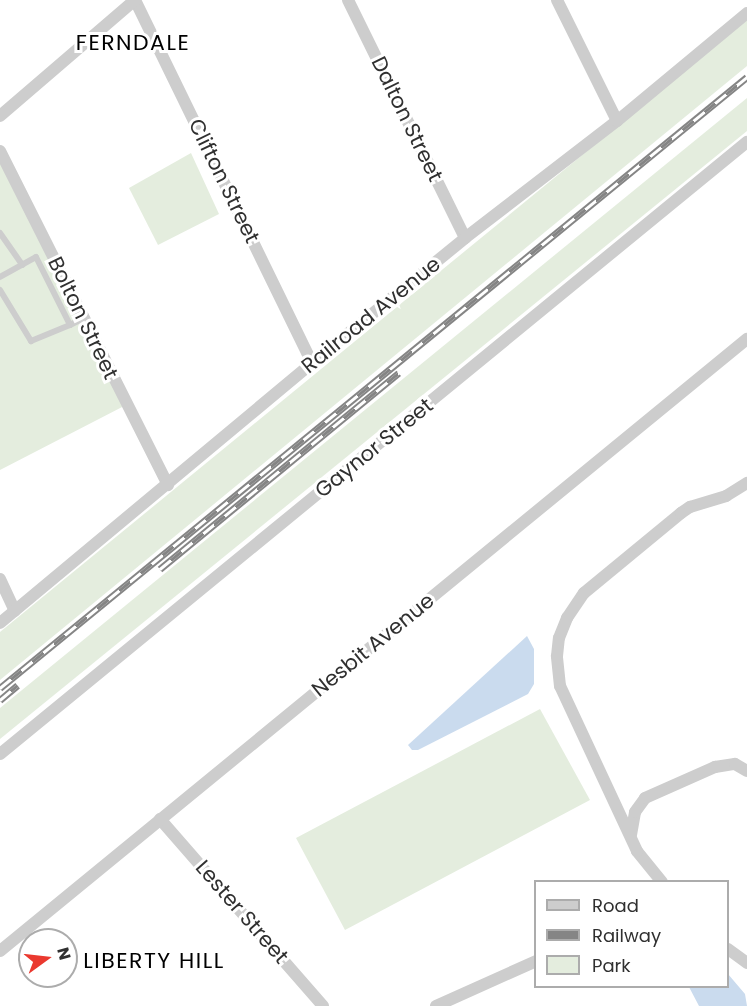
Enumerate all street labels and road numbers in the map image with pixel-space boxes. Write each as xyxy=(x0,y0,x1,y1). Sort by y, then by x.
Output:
street label: Dalton Street xyxy=(366,52,448,186)
street label: Clifton Street xyxy=(183,115,265,247)
street label: Railroad Avenue xyxy=(296,251,446,379)
street label: Bolton Street xyxy=(43,253,123,383)
street label: Gaynor Street xyxy=(310,393,438,503)
street label: Nesbit Avenue xyxy=(307,588,439,702)
street label: Lester Street xyxy=(190,855,294,969)

